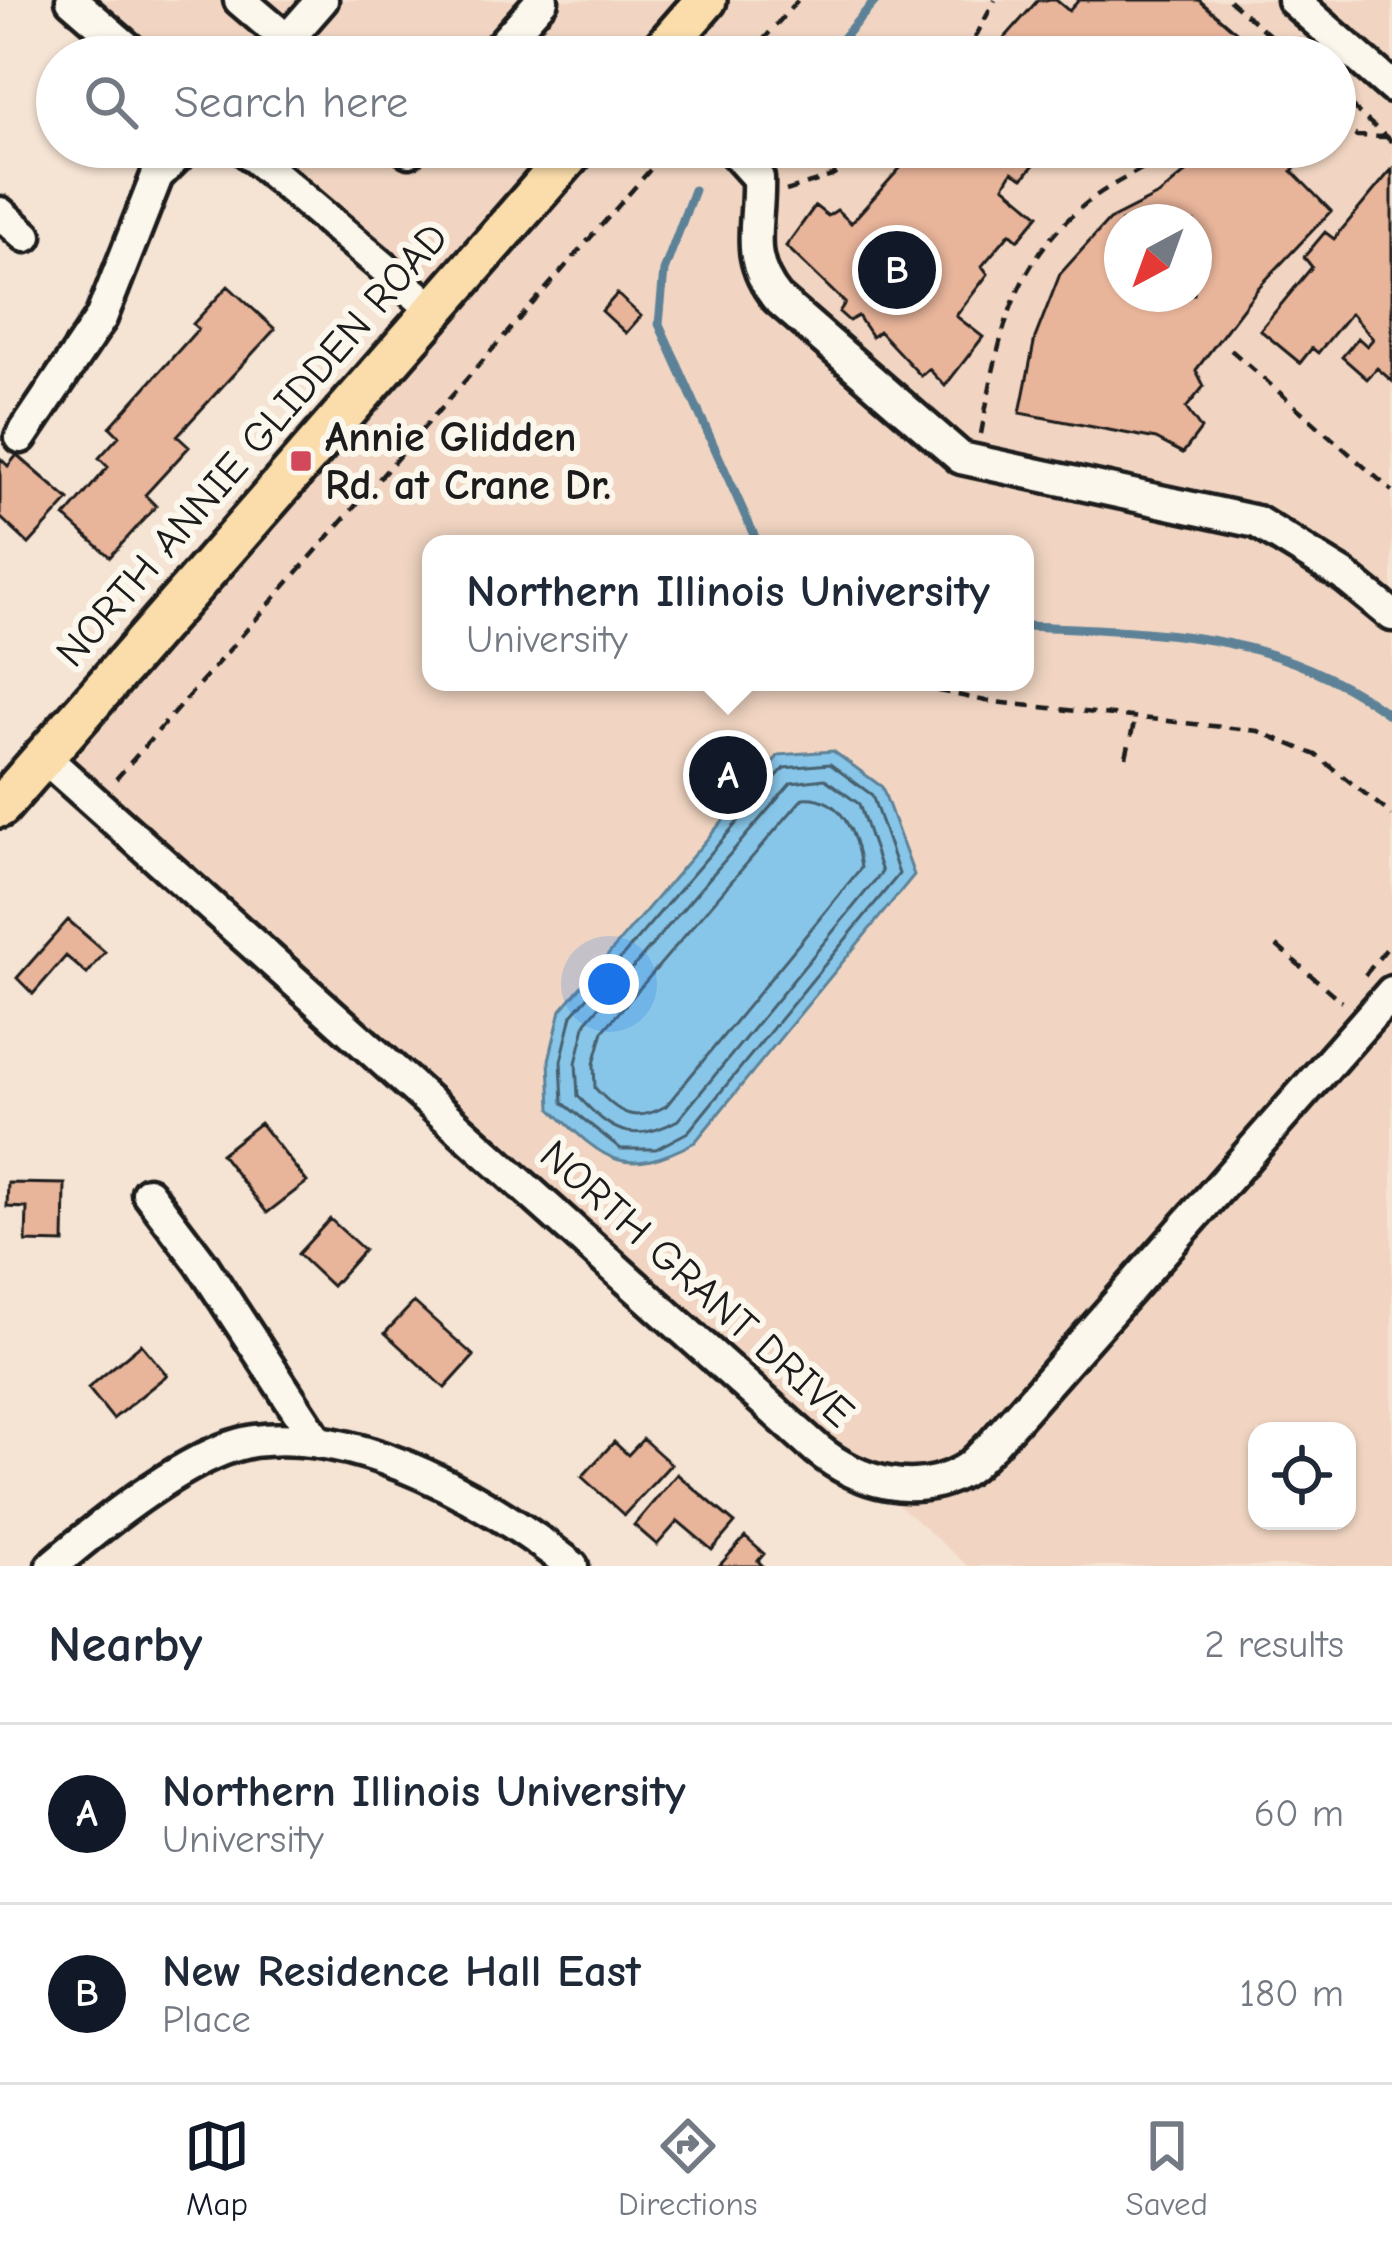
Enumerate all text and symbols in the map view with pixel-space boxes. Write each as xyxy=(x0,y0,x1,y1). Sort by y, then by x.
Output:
search box xyxy=(36,36,1356,168)
icon: search xyxy=(78,69,144,135)
text: Search here xyxy=(174,76,408,128)
north arrow xyxy=(1104,204,1212,312)
street label: NORTH ANNIE GLIDDEN ROAD xyxy=(46,213,458,677)
pin: B xyxy=(858,225,936,315)
place label: Annie Glidden Rd. at Crane Dr. xyxy=(325,413,611,510)
marker: Annie Glidden Rd. at Crane Dr. xyxy=(288,448,314,474)
popup xyxy=(422,535,1034,691)
text: Northern Illinois University xyxy=(466,565,990,617)
text: University xyxy=(466,617,628,662)
pin: A xyxy=(689,730,767,820)
your location xyxy=(579,954,639,1014)
street label: NORTH GRANT DRIVE xyxy=(530,1130,864,1438)
map controls xyxy=(1248,1422,1356,1530)
button: locate xyxy=(1248,1422,1356,1530)
text: Nearby xyxy=(48,1615,202,1674)
text: 2 results xyxy=(1204,1622,1344,1667)
text: Northern Illinois University xyxy=(162,1765,686,1817)
text: A xyxy=(76,1791,98,1836)
text: 60 m xyxy=(1254,1791,1344,1836)
text: University xyxy=(162,1817,324,1862)
text: New Residence Hall East xyxy=(162,1945,641,1997)
text: B xyxy=(75,1971,99,2016)
text: 180 m xyxy=(1239,1971,1344,2016)
text: Place xyxy=(162,1997,251,2042)
tab: Map xyxy=(184,2113,250,2223)
tab: Directions xyxy=(618,2113,758,2223)
tab: Saved xyxy=(1126,2113,1208,2223)

